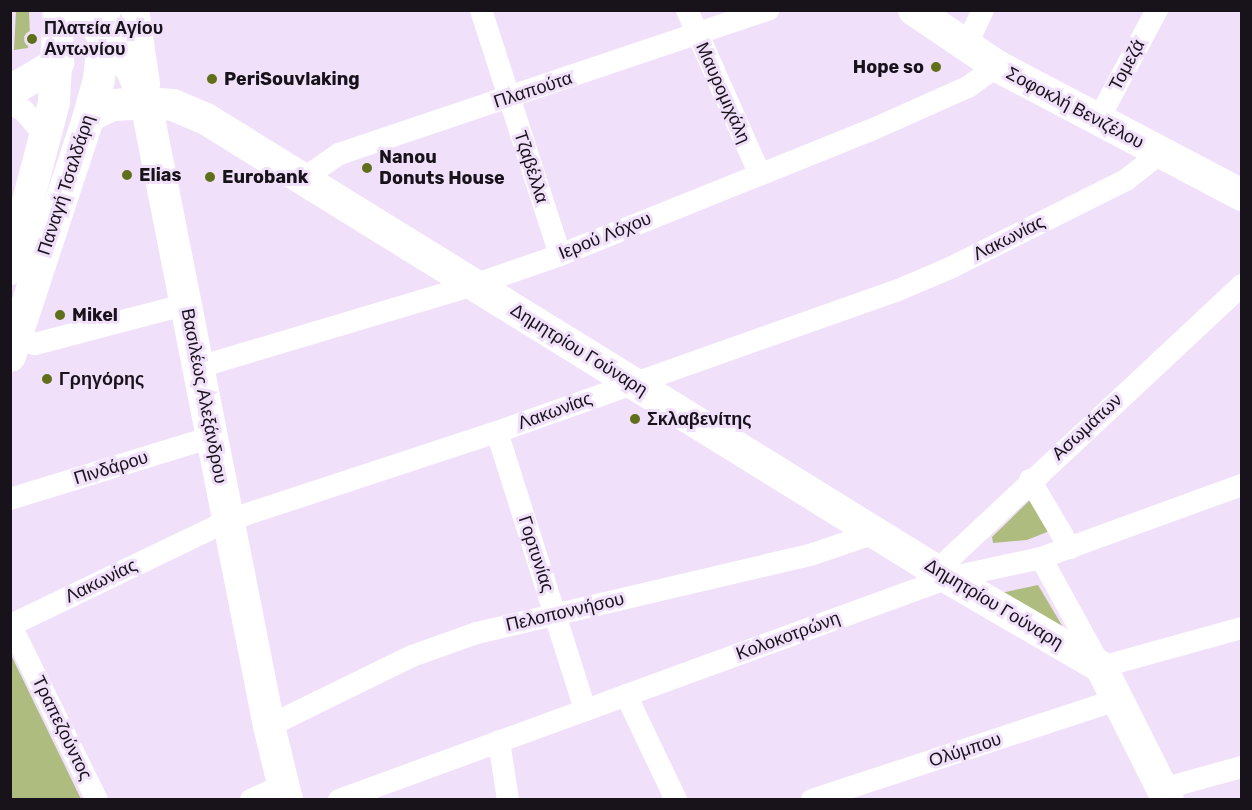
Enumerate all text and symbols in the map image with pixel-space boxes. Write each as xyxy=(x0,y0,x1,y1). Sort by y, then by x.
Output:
place label: Πλατεία Αγίου Αντωνίου xyxy=(44,18,163,60)
marker: Πλατεία Αγίου Αντωνίου xyxy=(25,32,39,46)
street label: Τομεζά xyxy=(1105,36,1149,94)
street label: Μαυρομιχάλη xyxy=(691,39,755,147)
place label: Hope so xyxy=(853,56,924,78)
marker: Hope so xyxy=(929,60,943,74)
street label: Σοφοκλή Βενιζέλου xyxy=(1002,63,1148,153)
street label: Πλαπούτα xyxy=(491,67,575,113)
place label: PeriSouvlaking xyxy=(224,68,360,90)
marker: PeriSouvlaking xyxy=(205,72,219,86)
street label: Παναγή Τσαλδάρη xyxy=(33,112,99,258)
street label: Τζαβέλλα xyxy=(509,128,553,206)
place label: Nanou Donuts House xyxy=(379,147,505,190)
marker: Nanou Donuts House xyxy=(360,161,374,175)
place label: Elias xyxy=(139,164,181,186)
place label: Eurobank xyxy=(222,166,308,188)
marker: Elias xyxy=(120,168,134,182)
marker: Eurobank xyxy=(203,170,217,184)
street label: Ιερού Λόχου xyxy=(556,208,654,264)
street label: Λακωνίας xyxy=(970,211,1048,265)
street label: Δημητρίου Γούναρη xyxy=(507,299,651,401)
place label: Mikel xyxy=(72,304,118,326)
street label: Βασιλέως Αλεξάνδρου xyxy=(176,307,232,485)
marker: Mikel xyxy=(53,308,67,322)
place label: Γρηγόρης xyxy=(59,368,144,390)
marker: Γρηγόρης xyxy=(40,372,54,386)
street label: Λακωνίας xyxy=(515,388,595,434)
street label: Ασωμάτων xyxy=(1048,389,1126,465)
place label: Σκλαβενίτης xyxy=(647,408,752,430)
marker: Σκλαβενίτης xyxy=(628,412,642,426)
street label: Πινδάρου xyxy=(71,446,151,490)
street label: Γορτυνίας xyxy=(514,513,558,595)
street label: Λακωνίας xyxy=(62,554,140,608)
street label: Δημητρίου Γούναρη xyxy=(921,554,1067,654)
street label: Πελοποννήσου xyxy=(504,588,626,636)
street label: Κολοκοτρώνη xyxy=(733,607,843,665)
street label: Τραπεζούντος xyxy=(27,672,97,784)
street label: Ολύμπου xyxy=(926,728,1004,772)

